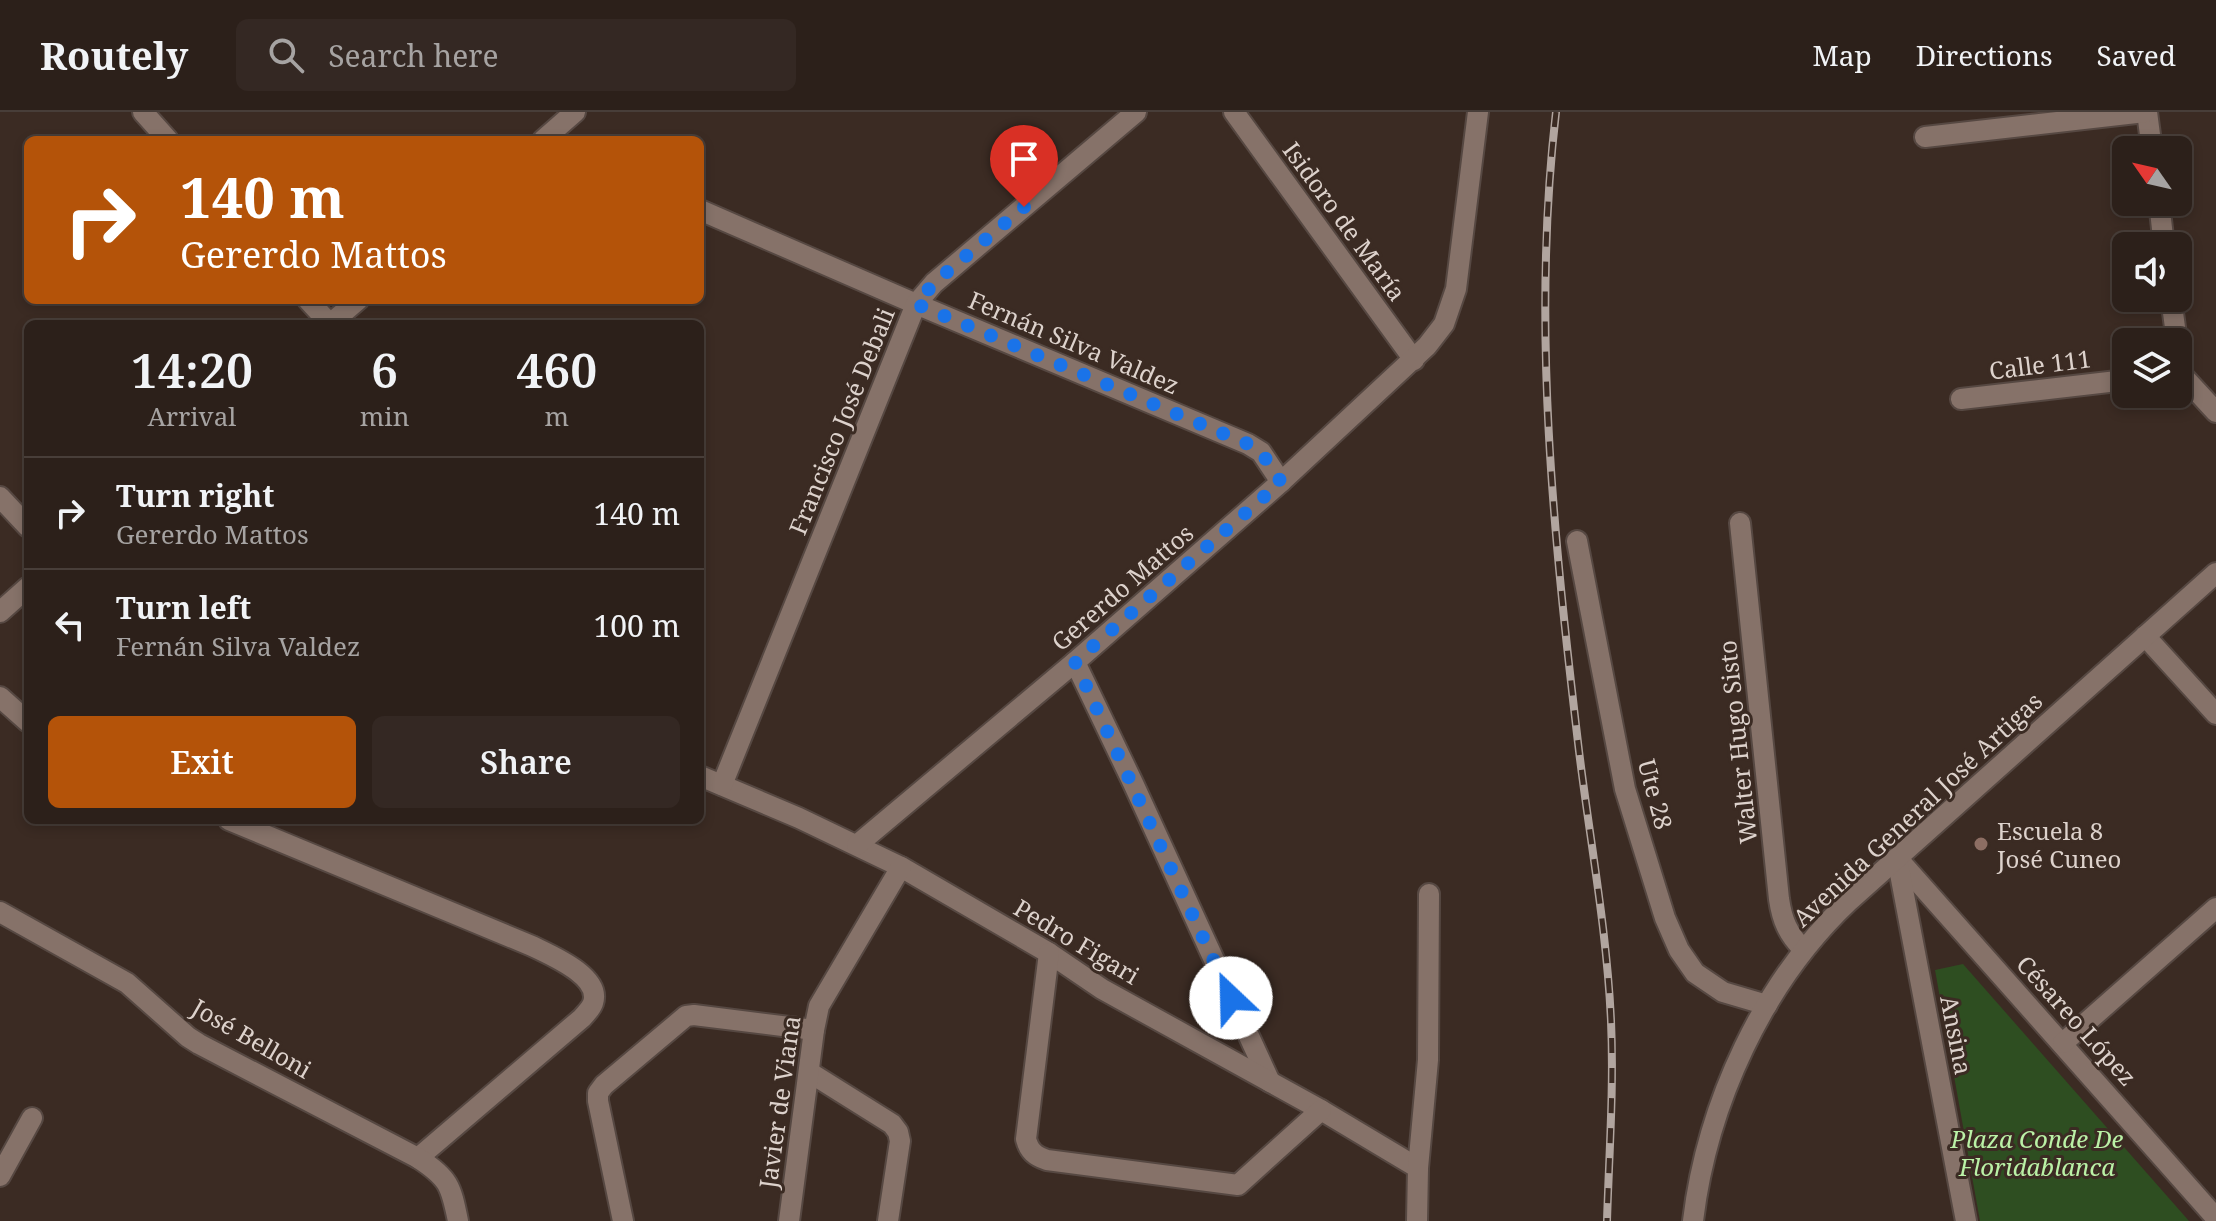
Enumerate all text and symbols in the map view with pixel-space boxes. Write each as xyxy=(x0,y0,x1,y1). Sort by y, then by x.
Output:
search box xyxy=(236,19,796,91)
text: Routely xyxy=(40,29,188,81)
icon: search xyxy=(264,33,308,77)
text: Search here xyxy=(328,35,499,76)
text: Map xyxy=(1812,36,1872,74)
text: Directions xyxy=(1916,36,2053,74)
text: Saved xyxy=(2097,36,2176,74)
pin xyxy=(990,125,1058,207)
street label: Isidoro de María xyxy=(1276,135,1414,307)
north arrow xyxy=(2112,136,2192,216)
map controls xyxy=(2112,136,2192,408)
icon: arrive xyxy=(1002,137,1046,181)
text: 140 m xyxy=(180,158,345,234)
icon: right xyxy=(48,168,152,272)
text: Gererdo Mattos xyxy=(180,230,447,279)
button: sound xyxy=(2112,232,2192,312)
street label: Fernán Silva Valdez xyxy=(964,283,1184,401)
street label: Francisco José Debali xyxy=(780,302,902,539)
button: layers xyxy=(2112,328,2192,408)
text: 14:20 xyxy=(131,337,253,402)
text: 6 xyxy=(371,337,398,402)
text: 460 xyxy=(516,337,597,402)
street label: Calle 111 xyxy=(1987,341,2093,387)
text: Arrival xyxy=(147,398,236,434)
text: min xyxy=(360,398,409,434)
text: m xyxy=(544,398,569,434)
text: Turn right xyxy=(116,475,274,516)
icon: right xyxy=(48,491,92,535)
text: 140 m xyxy=(594,493,680,534)
text: Gererdo Mattos xyxy=(116,516,309,552)
street label: Gererdo Mattos xyxy=(1044,516,1200,658)
text: Turn left xyxy=(116,587,251,628)
icon: left xyxy=(48,603,92,647)
text: 100 m xyxy=(594,605,680,646)
text: Fernán Silva Valdez xyxy=(116,628,360,664)
street label: Walter Hugo Sisto xyxy=(1710,639,1764,845)
street label: Avenida General José Artigas xyxy=(1785,684,2049,934)
button: Exit xyxy=(48,716,356,808)
button: Share xyxy=(372,716,680,808)
street label: Ute 28 xyxy=(1631,755,1681,833)
place label: Escuela 8 José Cuneo xyxy=(1996,814,2121,875)
marker: Escuela 8 José Cuneo xyxy=(1972,835,1990,853)
street label: Pedro Figari xyxy=(1008,891,1146,992)
street label: Césareo López xyxy=(2010,948,2144,1092)
position arrow xyxy=(1189,956,1273,1040)
street label: José Belloni xyxy=(185,990,318,1086)
street label: Ansina xyxy=(1933,993,1981,1077)
street label: Javier de Viana xyxy=(750,1013,807,1192)
park label: Plaza Conde De Floridablanca xyxy=(1950,1122,2124,1183)

